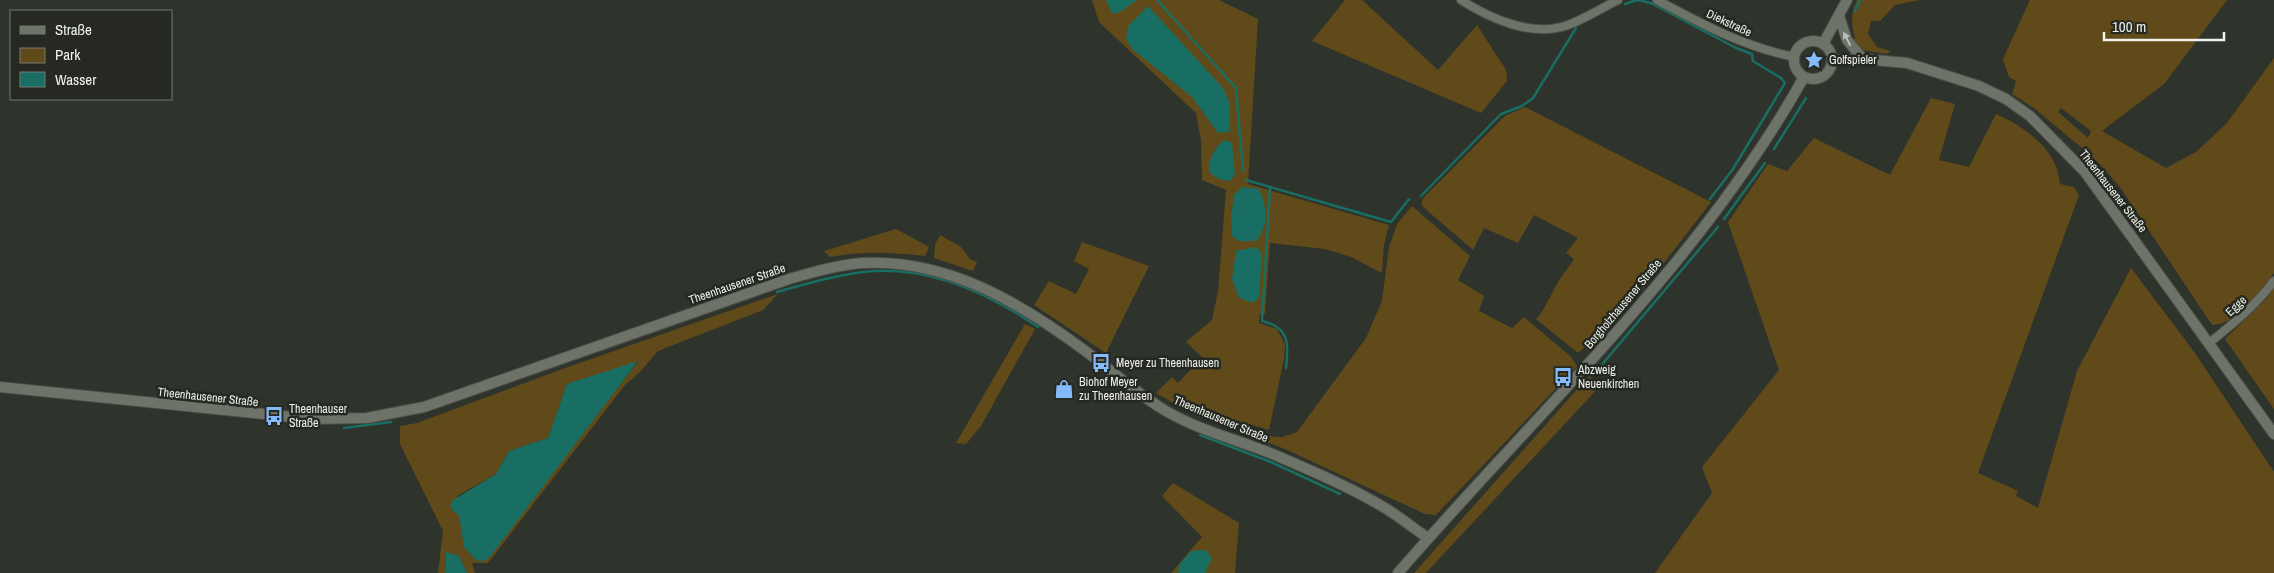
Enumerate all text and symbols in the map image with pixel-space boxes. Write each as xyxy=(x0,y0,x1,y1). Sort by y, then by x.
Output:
street label: Diekstraße xyxy=(1704,6,1754,40)
legend xyxy=(10,10,172,100)
scale bar xyxy=(2104,10,2224,42)
text: 100 m xyxy=(2112,16,2146,37)
text: Straße xyxy=(55,19,92,40)
one-way arrow xyxy=(1843,32,1851,47)
text: Park xyxy=(55,44,81,65)
place icon: Golfspieler xyxy=(1803,49,1825,71)
place label: Golfspieler xyxy=(1829,52,1877,68)
text: Wasser xyxy=(55,69,96,90)
street label: Theenhausener Straße xyxy=(2076,146,2150,236)
street label: Borgholzhausener Straße xyxy=(1581,256,1665,352)
street label: Theenhausener Straße xyxy=(687,260,787,308)
street label: Egge xyxy=(2222,292,2250,320)
bus stop icon: Meyer zu Theenhausen xyxy=(1090,352,1112,374)
place label: Meyer zu Theenhausen xyxy=(1116,355,1219,371)
place label: Abzweig Neuenkirchen xyxy=(1577,362,1639,392)
bus stop icon: Abzweig Neuenkirchen xyxy=(1552,366,1574,388)
place label: Biohof Meyer zu Theenhausen xyxy=(1079,374,1152,404)
shop icon: Biohof Meyer zu Theenhausen xyxy=(1053,378,1075,400)
street label: Theenhausener Straße xyxy=(157,384,259,410)
street label: Theenhausener Straße xyxy=(1171,392,1271,446)
place label: Theenhauser Straße xyxy=(289,401,348,431)
bus stop icon: Theenhauser Straße xyxy=(263,405,285,427)

